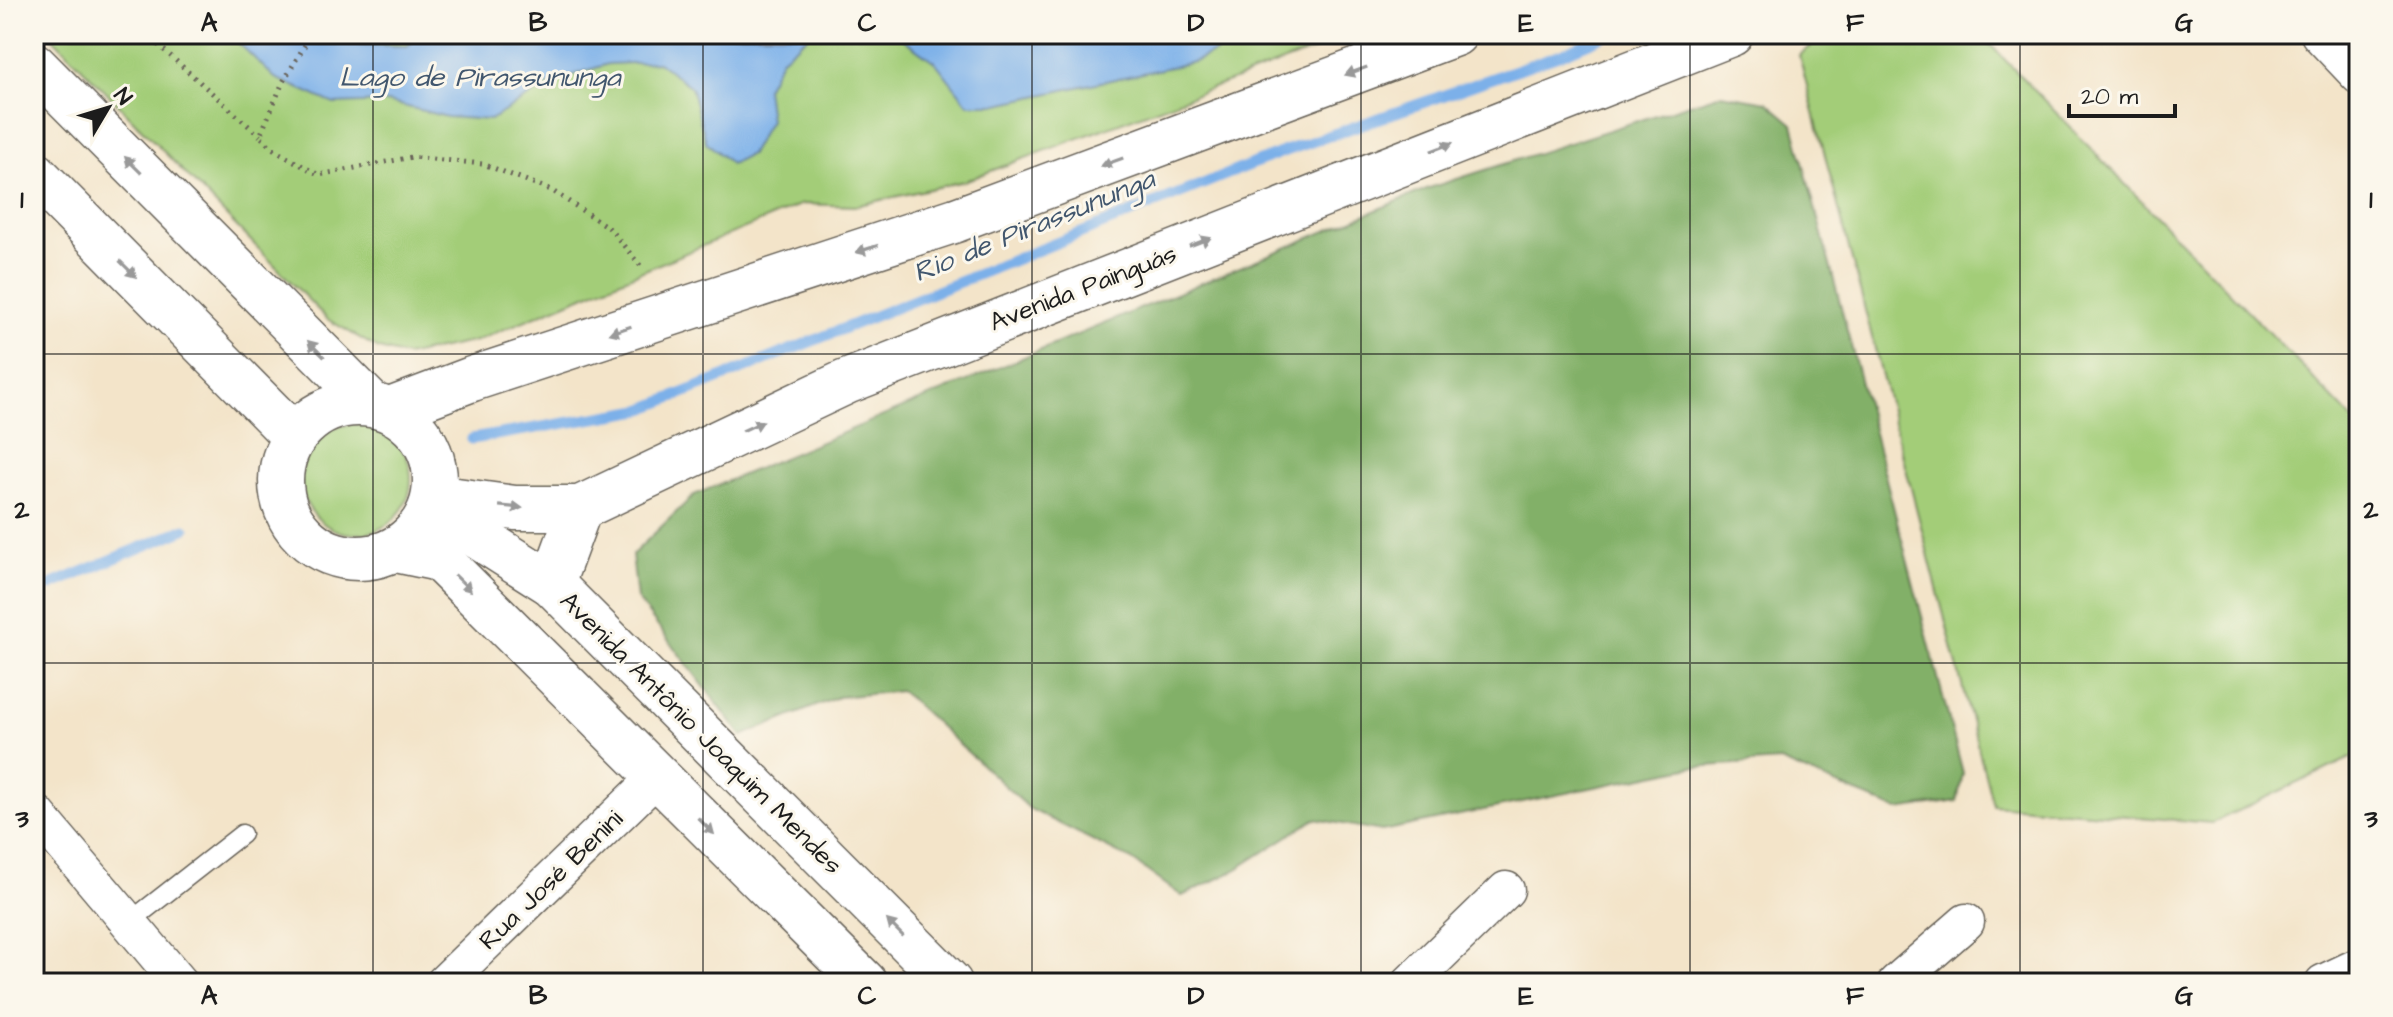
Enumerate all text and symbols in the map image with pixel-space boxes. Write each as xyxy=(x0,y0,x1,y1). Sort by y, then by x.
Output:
text: A xyxy=(201,5,218,41)
text: B xyxy=(529,5,548,41)
text: C xyxy=(858,5,877,41)
text: D xyxy=(1188,5,1205,41)
text: E xyxy=(1518,5,1534,41)
text: F xyxy=(1846,5,1865,41)
text: G xyxy=(2175,5,2193,41)
water label: Lago de Pirassununga xyxy=(340,58,622,98)
one-way arrow xyxy=(1344,65,1368,78)
north arrow xyxy=(68,68,148,148)
scale bar xyxy=(2069,68,2175,118)
text: 20 m xyxy=(2081,80,2138,114)
text: N xyxy=(106,82,139,112)
one-way arrow xyxy=(1430,140,1454,153)
one-way arrow xyxy=(124,156,142,175)
one-way arrow xyxy=(1100,156,1124,168)
water label: Rio de Pirassununga xyxy=(908,159,1162,293)
text: 1 xyxy=(20,182,24,218)
text: 1 xyxy=(2369,182,2373,218)
one-way arrow xyxy=(1188,235,1212,248)
street label: Avenida Painguás xyxy=(984,236,1182,342)
one-way arrow xyxy=(855,243,879,255)
one-way arrow xyxy=(118,259,137,278)
one-way arrow xyxy=(608,325,632,337)
one-way arrow xyxy=(307,340,326,359)
one-way arrow xyxy=(741,419,764,433)
text: 2 xyxy=(14,492,30,528)
text: 2 xyxy=(2363,492,2379,528)
one-way arrow xyxy=(499,501,524,514)
one-way arrow xyxy=(453,573,472,592)
street label: Avenida Antônio Joaquim Mendes xyxy=(552,584,850,882)
text: 3 xyxy=(14,801,29,837)
text: 3 xyxy=(2363,801,2378,837)
street label: Rua José Benini xyxy=(471,802,631,958)
one-way arrow xyxy=(696,816,715,835)
one-way arrow xyxy=(886,919,905,938)
text: A xyxy=(201,978,218,1014)
text: B xyxy=(529,978,548,1014)
text: C xyxy=(858,978,877,1014)
text: D xyxy=(1188,978,1205,1014)
text: E xyxy=(1518,978,1534,1014)
text: F xyxy=(1846,978,1865,1014)
text: G xyxy=(2175,978,2193,1014)

